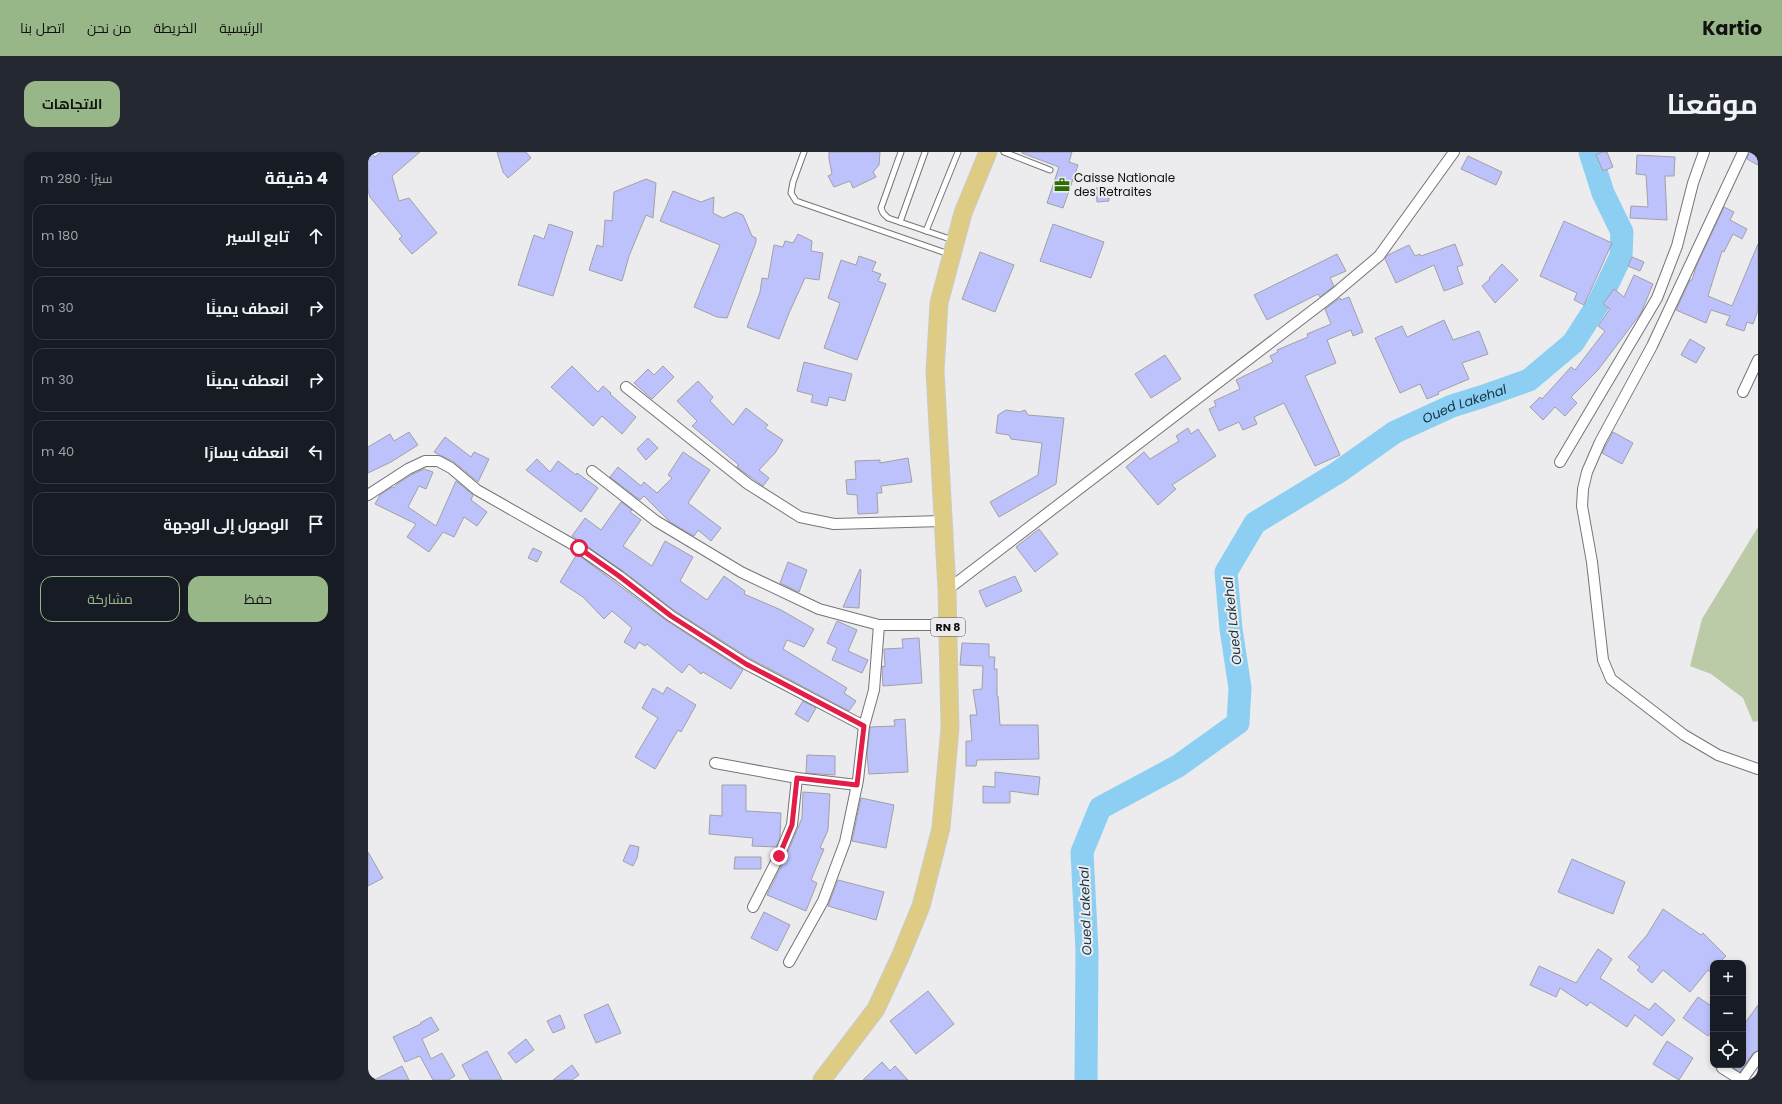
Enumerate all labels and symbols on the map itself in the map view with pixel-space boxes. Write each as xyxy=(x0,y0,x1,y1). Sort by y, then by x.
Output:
place label: Caisse Nationale des Retraites xyxy=(1074,169,1175,200)
office icon: Caisse Nationale des Retraites xyxy=(1053,176,1071,194)
water label: Oued Lakehal xyxy=(1419,379,1510,428)
route start xyxy=(570,539,588,557)
water label: Oued Lakehal xyxy=(1218,575,1247,666)
road number: RN 8 xyxy=(931,618,965,636)
route end xyxy=(770,847,788,865)
water label: Oued Lakehal xyxy=(1074,866,1097,956)

